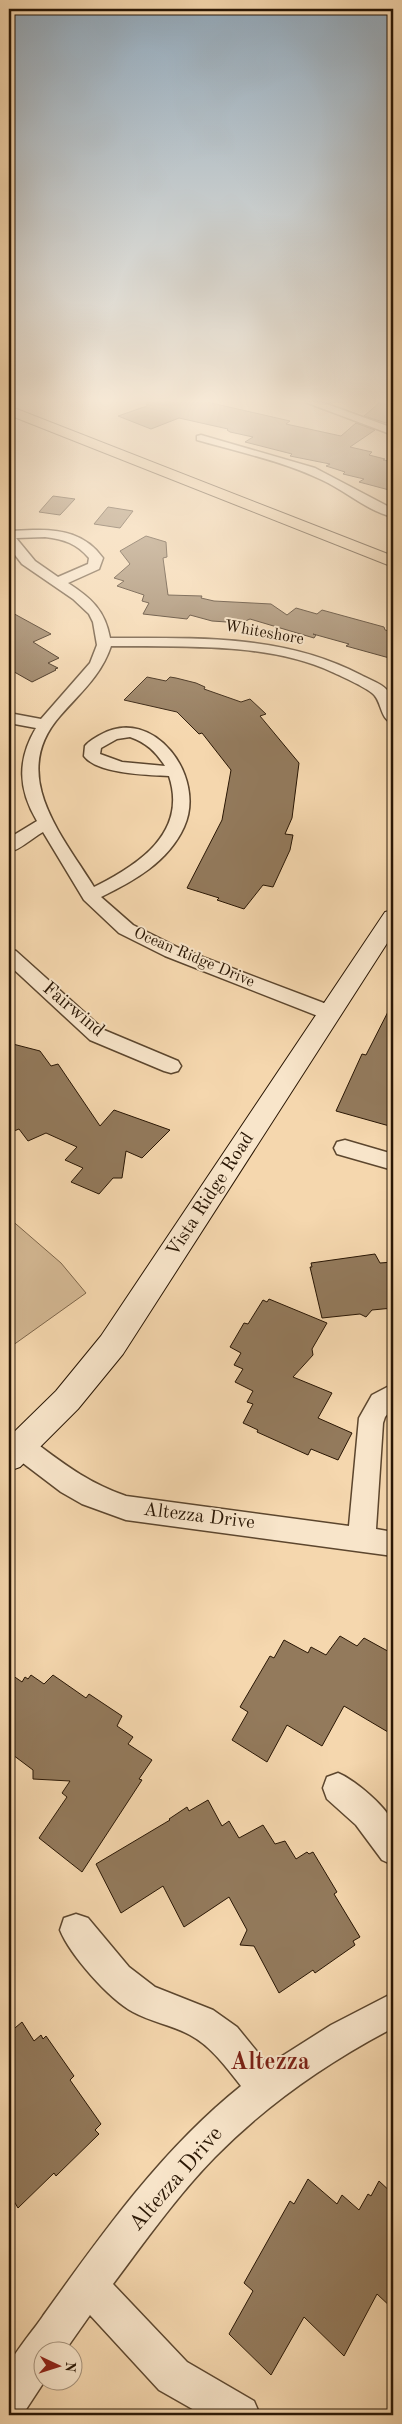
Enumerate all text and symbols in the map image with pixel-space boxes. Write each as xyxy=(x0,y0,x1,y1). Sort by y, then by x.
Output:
street label: Whiteshore xyxy=(223,618,305,648)
street label: Ocean Ridge Drive xyxy=(131,925,257,991)
street label: Fairwind xyxy=(39,979,108,1041)
street label: Vista Ridge Road xyxy=(164,1129,258,1261)
street label: Altezza Drive xyxy=(142,1501,256,1533)
district label: Altezza xyxy=(230,2051,310,2075)
street label: Altezza Drive xyxy=(125,2123,227,2235)
north arrow xyxy=(32,2342,82,2392)
text: N xyxy=(63,2361,77,2373)

